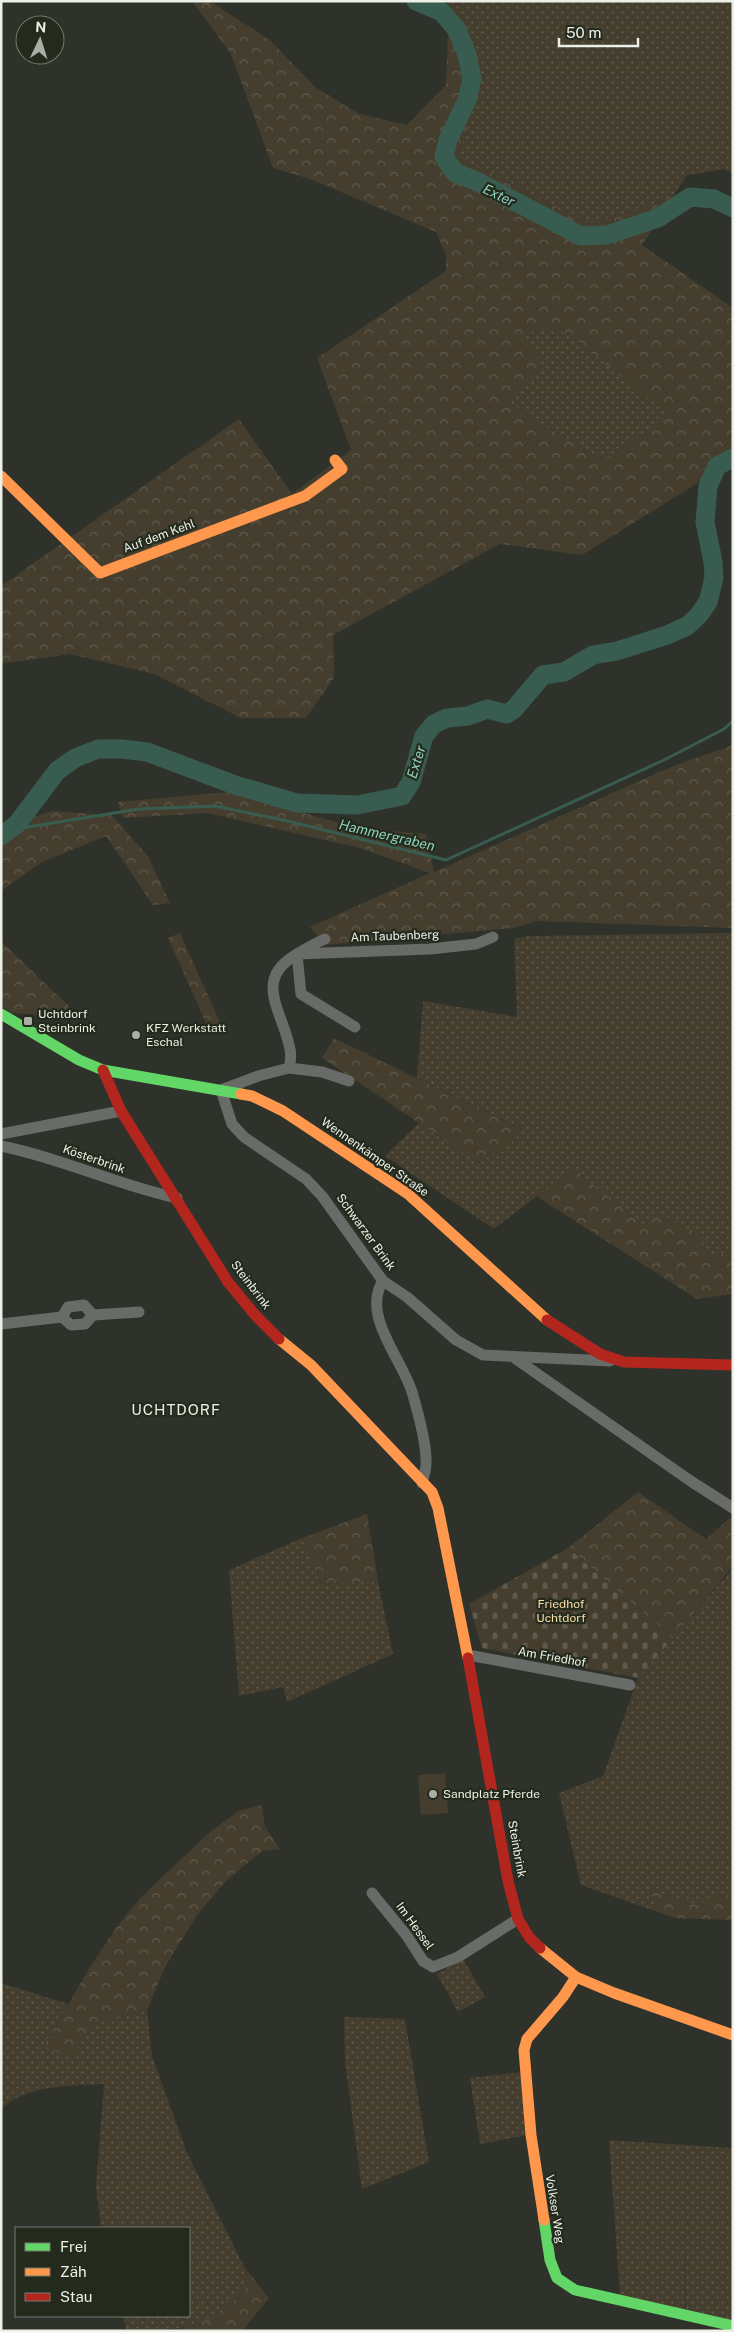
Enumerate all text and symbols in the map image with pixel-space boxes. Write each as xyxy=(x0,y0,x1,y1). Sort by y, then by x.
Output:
north arrow xyxy=(15,15,65,65)
scale bar xyxy=(559,15,638,47)
text: N xyxy=(35,19,47,35)
text: 50 m xyxy=(566,24,601,41)
water label: Exter xyxy=(480,180,518,210)
street label: Auf dem Kehl xyxy=(121,516,197,555)
water label: Exter xyxy=(403,743,429,780)
water label: Hammergraben xyxy=(337,816,437,854)
street label: Am Taubenberg xyxy=(350,927,440,945)
place label: Uchtdorf Steinbrink xyxy=(38,1007,96,1035)
marker: Uchtdorf Steinbrink xyxy=(22,1015,34,1027)
place label: KFZ Werkstatt Eschal xyxy=(146,1021,227,1049)
marker: KFZ Werkstatt Eschal xyxy=(130,1029,142,1041)
street label: Wennenkämper Straße xyxy=(319,1115,432,1200)
street label: Kösterbrink xyxy=(61,1142,127,1176)
street label: Schwarzer Brink xyxy=(333,1191,399,1273)
street label: Steinbrink xyxy=(228,1258,274,1312)
district label: UCHTDORF xyxy=(131,1401,221,1418)
park label: Friedhof Uchtdorf xyxy=(536,1597,586,1625)
street label: Am Friedhof xyxy=(517,1644,587,1670)
place label: Sandplatz Pferde xyxy=(443,1787,540,1801)
marker: Sandplatz Pferde xyxy=(427,1788,439,1800)
street label: Steinbrink xyxy=(505,1819,529,1879)
street label: Im Hessel xyxy=(393,1900,437,1953)
street label: Volkser Weg xyxy=(543,2173,567,2245)
legend xyxy=(15,2227,190,2317)
text: Frei xyxy=(60,2238,87,2255)
text: Zäh xyxy=(60,2263,87,2280)
text: Stau xyxy=(60,2288,93,2305)

